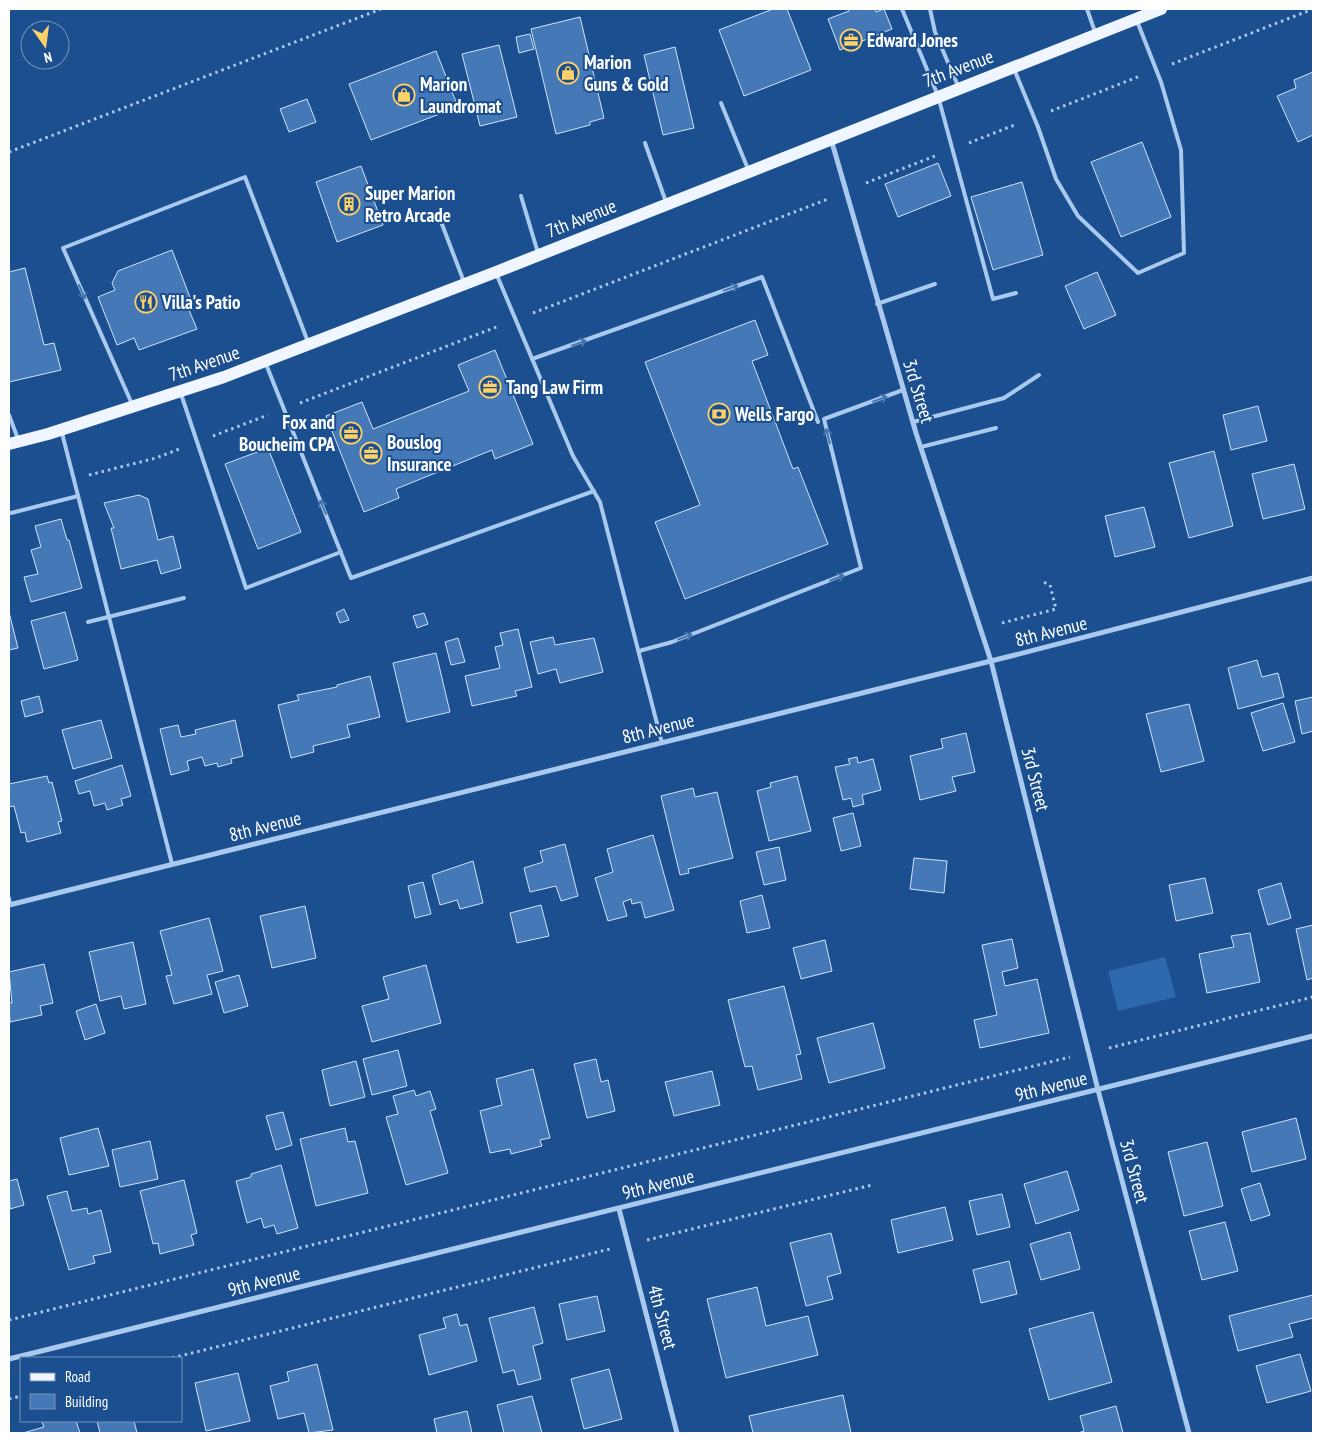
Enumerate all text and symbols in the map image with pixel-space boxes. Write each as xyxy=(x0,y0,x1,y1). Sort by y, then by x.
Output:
north arrow xyxy=(20,20,70,70)
office icon: Edward Jones xyxy=(839,28,863,52)
place label: Edward Jones xyxy=(867,28,958,52)
street label: 7th Avenue xyxy=(919,44,997,92)
text: N xyxy=(42,48,54,67)
place label: Marion Guns & Gold xyxy=(584,50,669,96)
shop icon: Marion Guns & Gold xyxy=(556,61,580,85)
place label: Marion Laundromat xyxy=(420,72,502,118)
shop icon: Marion Laundromat xyxy=(392,83,416,107)
place label: Super Marion Retro Arcade xyxy=(365,181,455,227)
building icon: Super Marion Retro Arcade xyxy=(337,192,361,216)
street label: 7th Avenue xyxy=(542,193,620,243)
one-way arrow xyxy=(723,283,739,292)
one-way arrow xyxy=(78,284,88,299)
restaurant icon: Villa's Patio xyxy=(134,290,158,314)
place label: Villa's Patio xyxy=(161,290,240,314)
one-way arrow xyxy=(570,338,586,347)
street label: 7th Avenue xyxy=(165,340,243,386)
street label: 3rd Street xyxy=(898,356,940,426)
office icon: Tang Law Firm xyxy=(478,375,502,399)
place label: Tang Law Firm xyxy=(506,375,603,399)
one-way arrow xyxy=(872,394,887,403)
bank icon: Wells Fargo xyxy=(707,402,731,426)
place label: Wells Fargo xyxy=(734,402,814,426)
place label: Fox and Boucheim CPA xyxy=(239,410,335,456)
office icon: Fox and Boucheim CPA xyxy=(339,421,363,445)
one-way arrow xyxy=(823,428,832,444)
place label: Bouslog Insurance xyxy=(387,430,452,476)
office icon: Bouslog Insurance xyxy=(359,441,383,465)
one-way arrow xyxy=(318,500,327,515)
one-way arrow xyxy=(829,573,844,582)
street label: 8th Avenue xyxy=(1012,610,1090,652)
one-way arrow xyxy=(677,632,693,641)
street label: 8th Avenue xyxy=(619,707,697,749)
street label: 3rd Street xyxy=(1016,744,1056,814)
street label: 8th Avenue xyxy=(226,805,304,847)
street label: 9th Avenue xyxy=(1012,1065,1090,1107)
street label: 3rd Street xyxy=(1115,1136,1155,1206)
street label: 9th Avenue xyxy=(619,1163,697,1205)
street label: 9th Avenue xyxy=(225,1260,303,1302)
street label: 4th Street xyxy=(643,1282,683,1352)
legend xyxy=(20,1357,182,1422)
text: Road xyxy=(65,1367,91,1386)
text: Building xyxy=(65,1392,108,1411)

